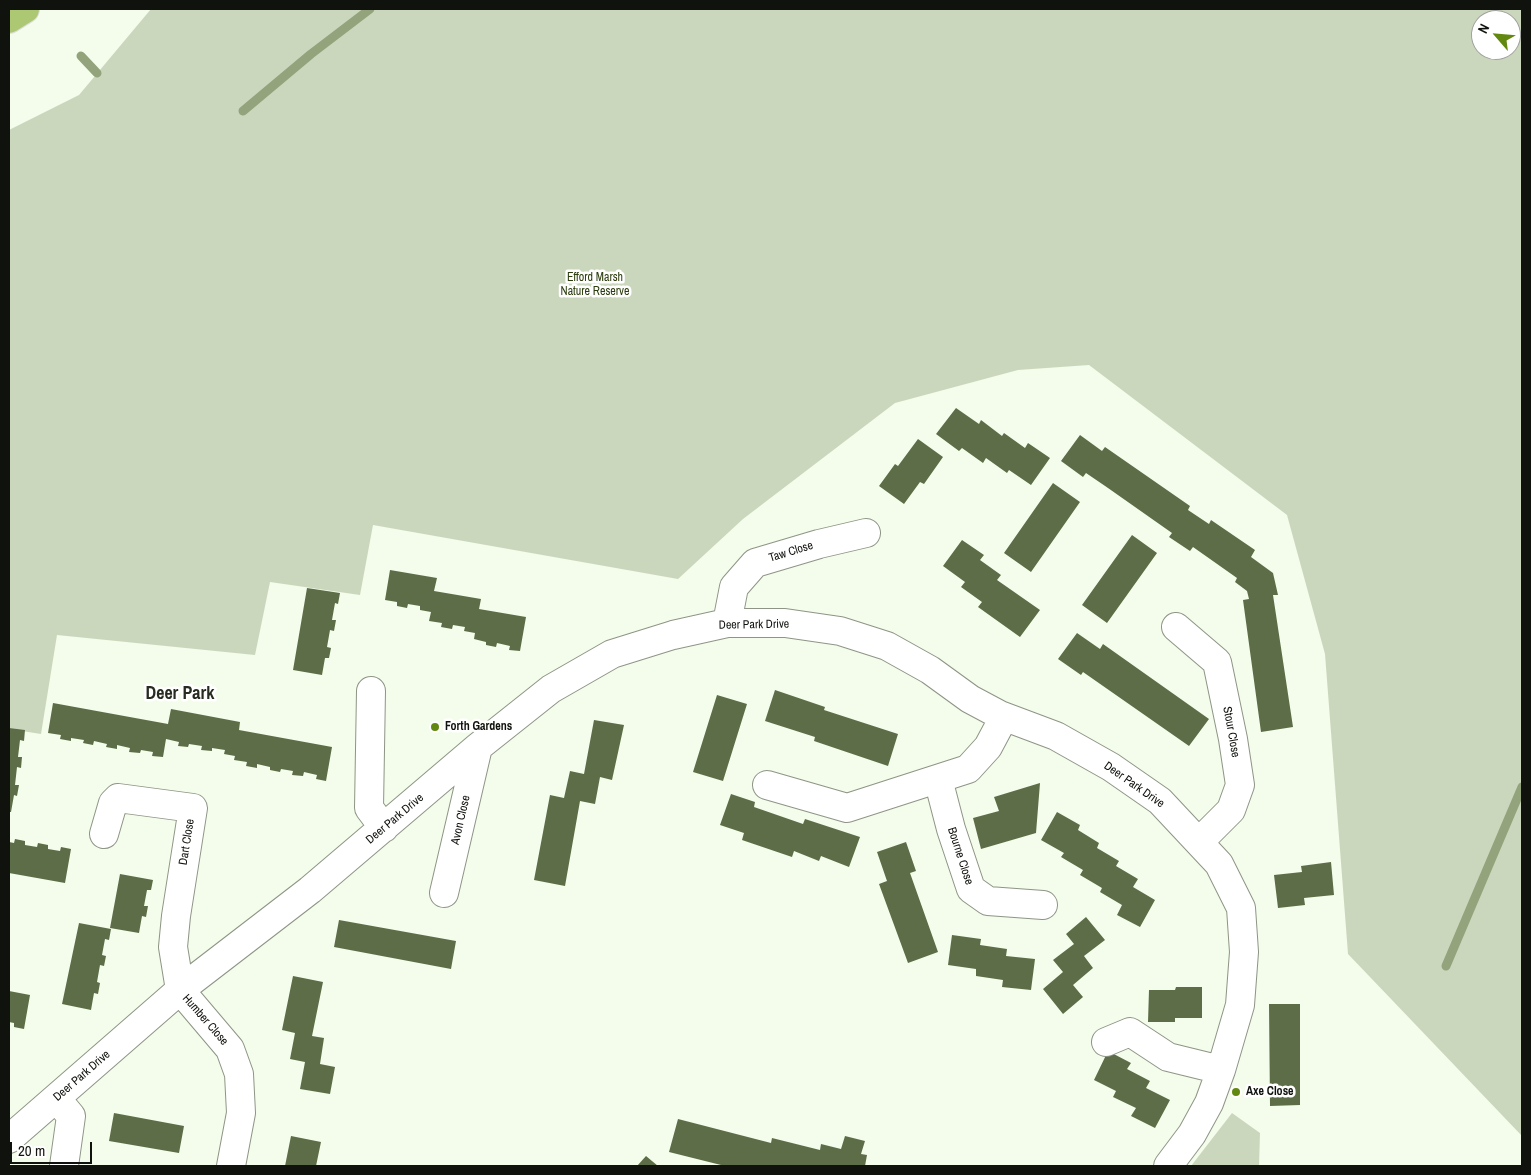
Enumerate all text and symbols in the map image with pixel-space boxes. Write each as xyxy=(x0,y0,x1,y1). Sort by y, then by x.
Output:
north arrow xyxy=(1471,10,1521,60)
text: N xyxy=(1474,21,1493,36)
park label: Efford Marsh Nature Reserve xyxy=(561,271,629,299)
street label: Taw Close xyxy=(767,538,815,566)
street label: Deer Park Drive xyxy=(719,617,789,633)
district label: Deer Park xyxy=(146,683,214,705)
street label: Stour Close xyxy=(1219,705,1243,759)
place label: Forth Gardens xyxy=(445,720,512,734)
marker: Forth Gardens xyxy=(429,721,441,733)
street label: Deer Park Drive xyxy=(1101,759,1167,811)
street label: Deer Park Drive xyxy=(363,791,427,847)
street label: Avon Close xyxy=(448,794,474,846)
street label: Dart Close xyxy=(176,818,198,866)
street label: Bourne Close xyxy=(944,825,976,887)
street label: Humber Close xyxy=(179,992,231,1048)
street label: Deer Park Drive xyxy=(51,1047,113,1105)
place label: Axe Close xyxy=(1246,1085,1294,1099)
marker: Axe Close xyxy=(1230,1086,1242,1098)
scale bar xyxy=(12,1132,95,1164)
text: 20 m xyxy=(18,1140,45,1161)

